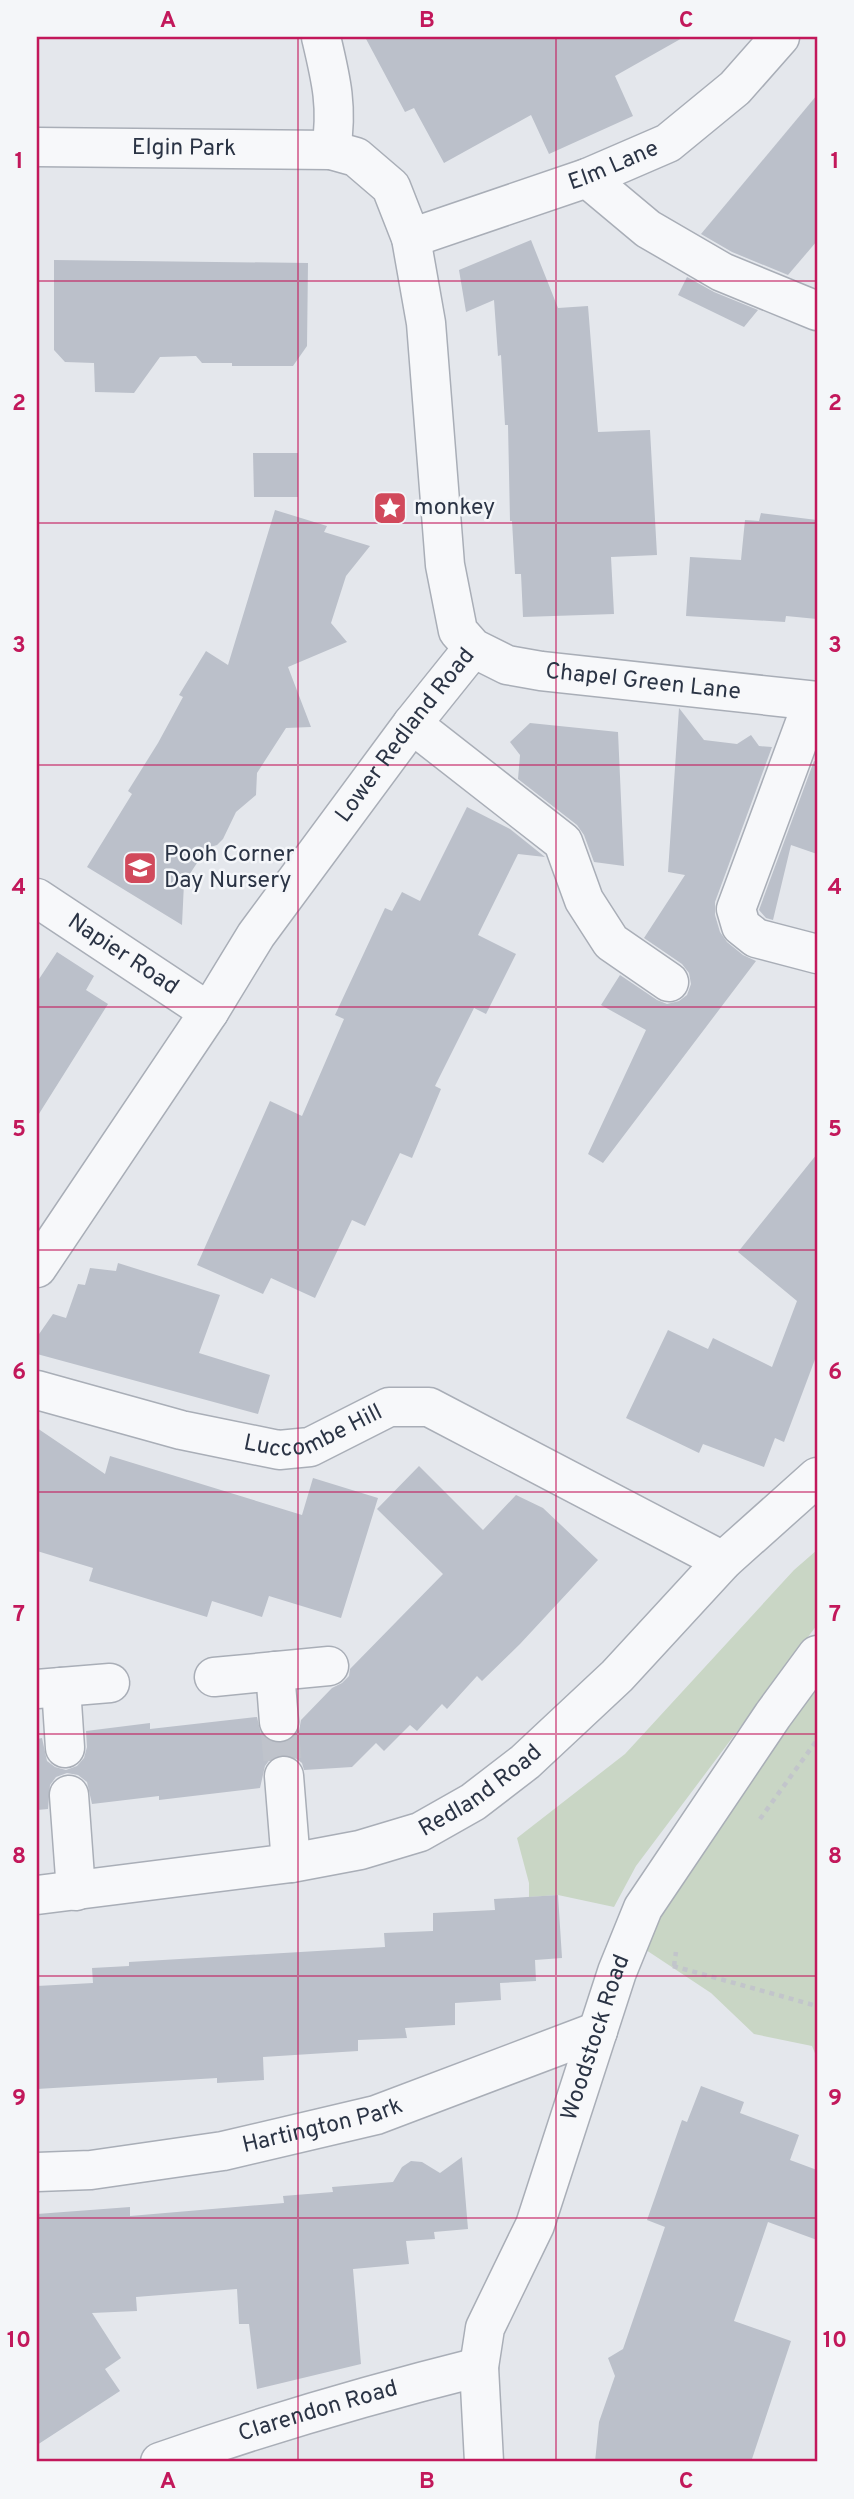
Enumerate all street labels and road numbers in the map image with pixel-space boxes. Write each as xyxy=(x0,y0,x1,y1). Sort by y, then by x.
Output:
street label: Elgin Park xyxy=(132,133,236,164)
street label: Elm Lane xyxy=(565,134,663,198)
street label: Lower Redland Road xyxy=(329,642,482,829)
street label: Chapel Green Lane xyxy=(544,657,742,707)
street label: Napier Road xyxy=(62,908,184,1002)
street label: Luccombe Hill xyxy=(241,1398,388,1465)
street label: Redland Road xyxy=(414,1739,548,1844)
street label: Woodstock Road xyxy=(555,1950,637,2124)
street label: Hartington Park xyxy=(239,2092,407,2160)
street label: Clarendon Road xyxy=(235,2374,401,2449)

